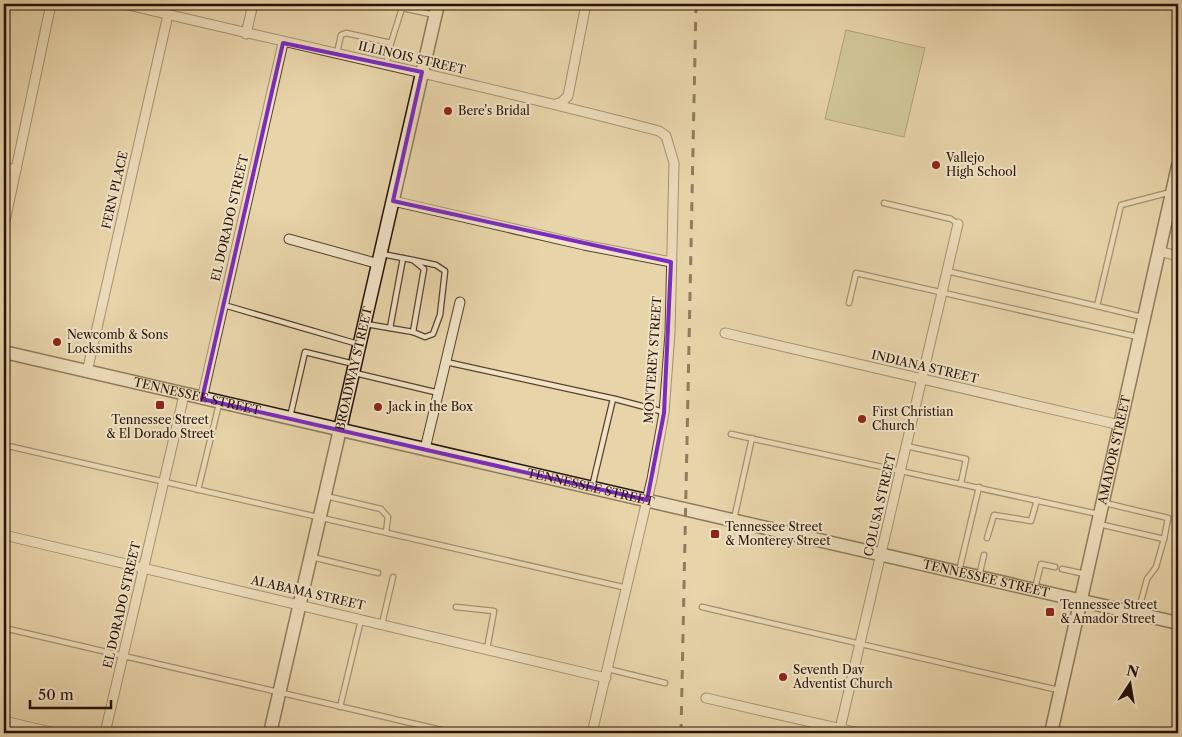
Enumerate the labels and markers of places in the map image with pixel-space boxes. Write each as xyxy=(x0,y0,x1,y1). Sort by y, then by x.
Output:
place label: Bere's Bridal xyxy=(458,103,530,118)
marker: Bere's Bridal xyxy=(442,105,454,117)
place label: Vallejo High School xyxy=(945,150,1017,179)
marker: Vallejo High School xyxy=(930,159,942,171)
place label: Newcomb & Sons Locksmiths xyxy=(67,327,168,356)
marker: Newcomb & Sons Locksmiths xyxy=(51,336,63,348)
marker: Tennessee Street & El Dorado Street xyxy=(154,399,166,411)
place label: Jack in the Box xyxy=(386,399,473,414)
marker: Jack in the Box xyxy=(372,401,384,413)
place label: First Christian Church xyxy=(872,404,954,433)
place label: Tennessee Street & El Dorado Street xyxy=(106,412,215,441)
marker: First Christian Church xyxy=(856,413,868,425)
place label: Tennessee Street & Monterey Street xyxy=(725,519,831,548)
marker: Tennessee Street & Monterey Street xyxy=(709,528,721,540)
place label: Tennessee Street & Amador Street xyxy=(1060,597,1158,626)
marker: Tennessee Street & Amador Street xyxy=(1044,606,1056,618)
place label: Seventh Day Adventist Church xyxy=(792,662,893,691)
marker: Seventh Day Adventist Church xyxy=(777,671,789,683)

